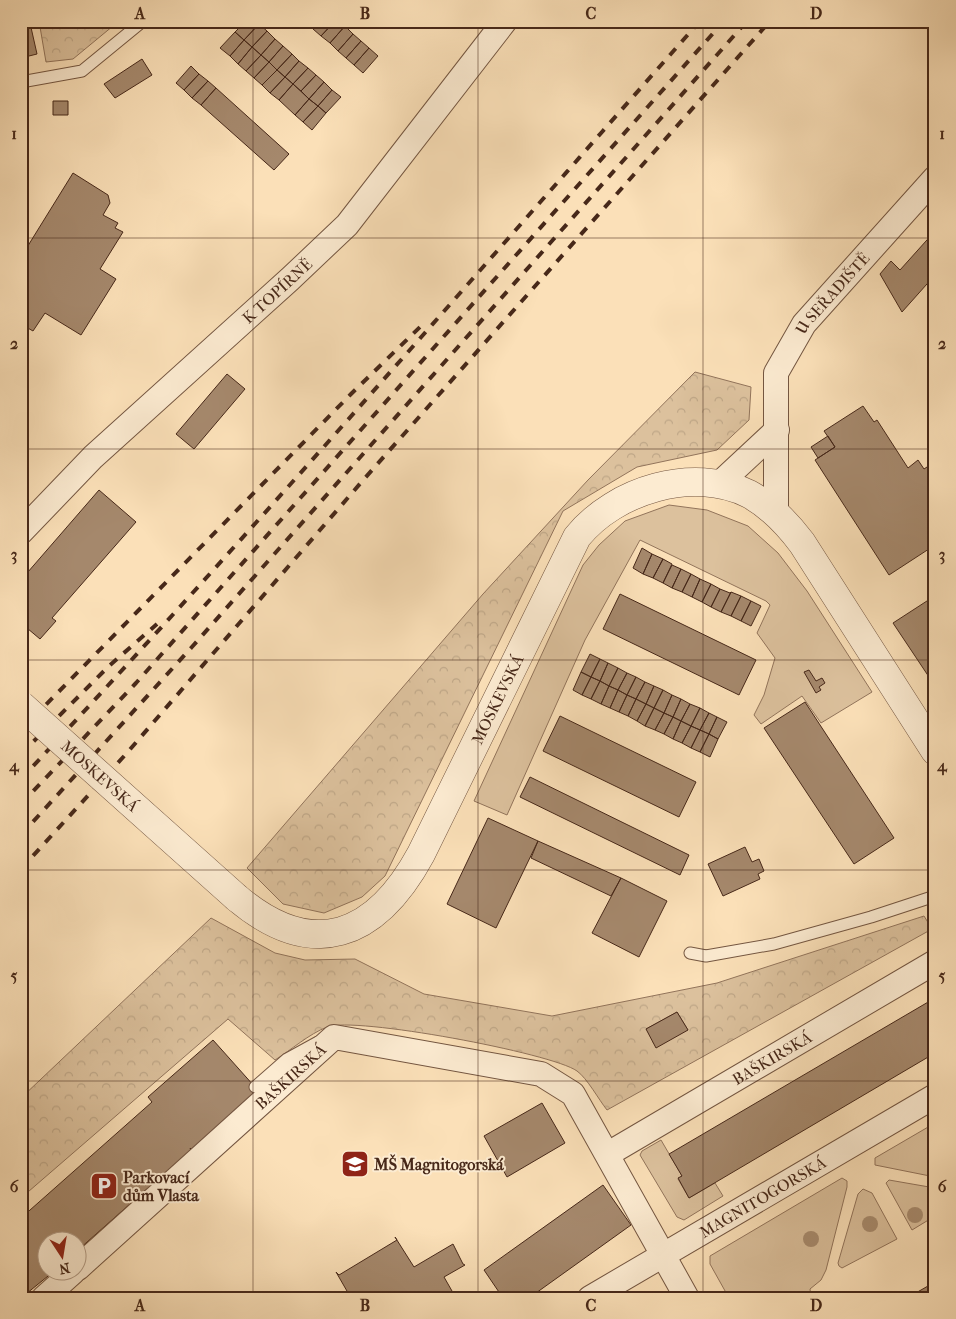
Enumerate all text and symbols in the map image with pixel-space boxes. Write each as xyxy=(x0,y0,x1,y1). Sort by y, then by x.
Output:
text: A xyxy=(134,4,146,23)
text: B xyxy=(360,4,370,23)
text: C xyxy=(586,4,597,23)
text: D xyxy=(810,4,822,23)
text: 1 xyxy=(11,124,17,143)
text: 1 xyxy=(939,124,945,143)
street label: U SEŘADIŠTĚ xyxy=(791,248,873,337)
street label: K TOPÍRNĚ xyxy=(238,253,316,327)
text: 2 xyxy=(10,334,18,353)
text: 2 xyxy=(938,334,946,353)
text: 3 xyxy=(11,545,17,565)
text: 3 xyxy=(939,545,945,565)
street label: MOSKEVSKÁ xyxy=(467,650,527,747)
street label: MOSKEVSKÁ xyxy=(57,736,144,816)
text: 4 xyxy=(8,756,20,776)
text: 4 xyxy=(936,756,948,776)
text: 5 xyxy=(11,966,18,985)
text: 5 xyxy=(939,966,946,985)
street label: BAŠKIRSKÁ xyxy=(729,1026,815,1088)
street label: BAŠKIRSKÁ xyxy=(251,1038,330,1113)
school or university icon: MŠ Magnitogorská xyxy=(340,1149,370,1179)
street label: MAGNITOGORSKÁ xyxy=(696,1151,830,1241)
place label: MŠ Magnitogorská xyxy=(373,1154,504,1175)
place label: Parkovací dům Vlasta xyxy=(123,1168,200,1205)
parking icon: Parkovací dům Vlasta xyxy=(89,1171,119,1201)
text: 6 xyxy=(10,1177,19,1196)
text: 6 xyxy=(938,1177,947,1196)
north arrow xyxy=(38,1232,88,1282)
text: N xyxy=(57,1259,72,1278)
text: A xyxy=(134,1296,146,1315)
text: B xyxy=(360,1296,370,1315)
text: C xyxy=(586,1296,597,1315)
text: D xyxy=(810,1296,822,1315)

